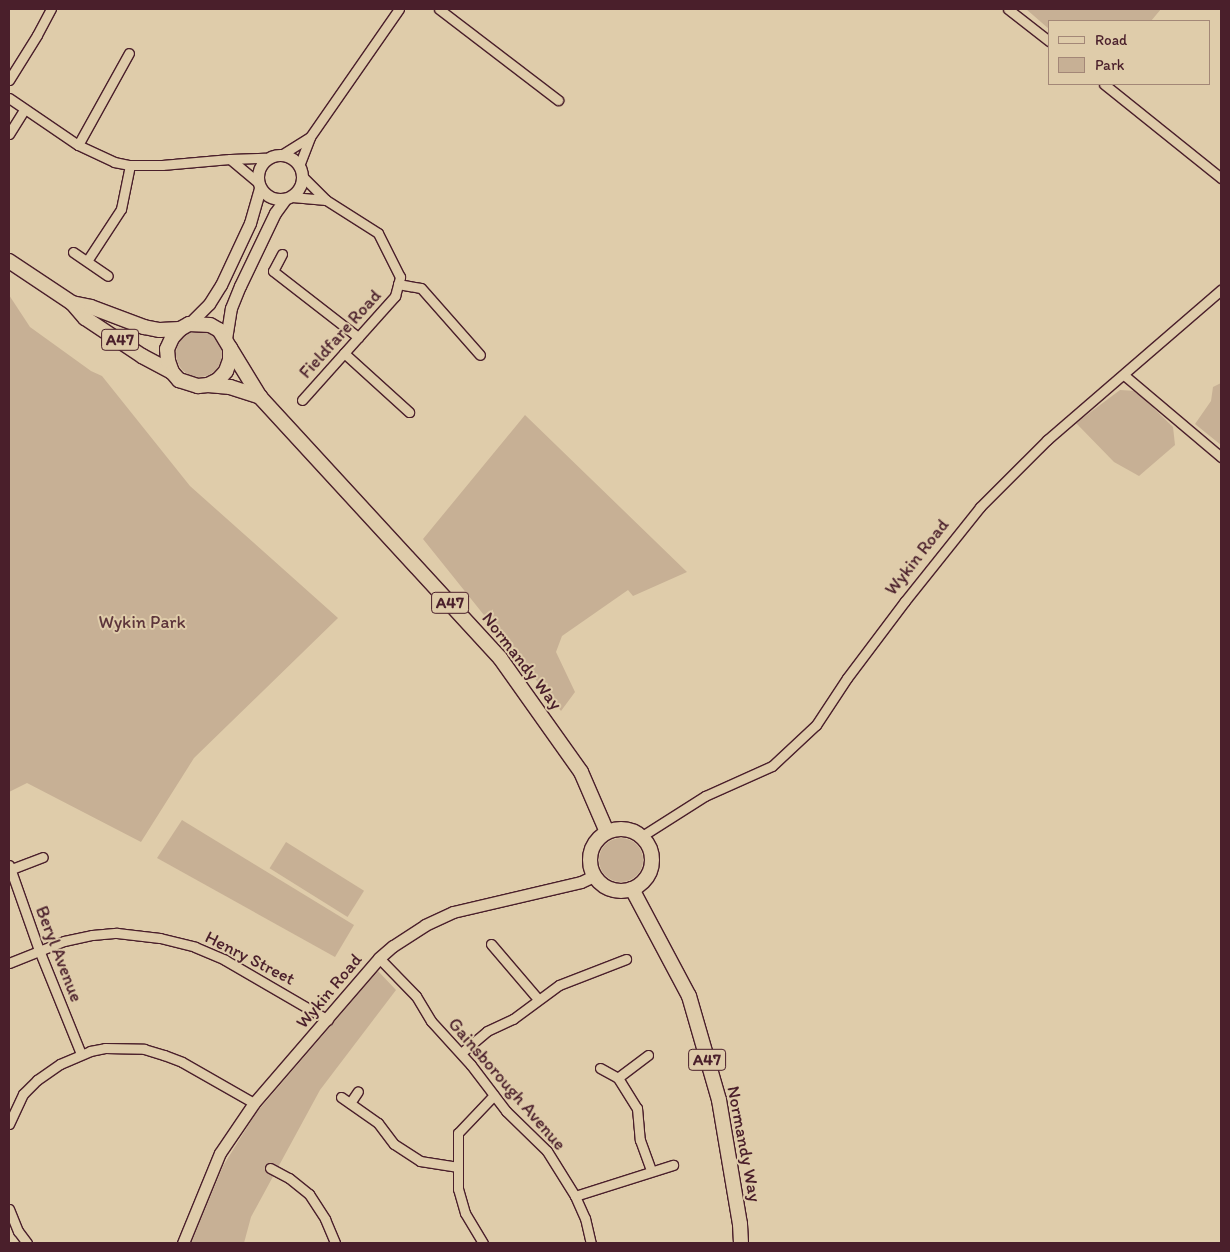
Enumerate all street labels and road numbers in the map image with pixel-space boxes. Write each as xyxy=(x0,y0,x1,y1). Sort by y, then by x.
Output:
street label: Fieldfare Road xyxy=(295,285,385,383)
road number: A47 xyxy=(100,326,140,354)
street label: Wykin Road xyxy=(881,515,953,599)
road number: A47 xyxy=(430,590,470,616)
street label: Normandy Way xyxy=(478,608,566,714)
street label: Beryl Avenue xyxy=(31,903,87,1005)
street label: Henry Street xyxy=(201,926,299,990)
street label: Wykin Road xyxy=(292,949,366,1033)
street label: Gainsborough Avenue xyxy=(444,1013,570,1155)
road number: A47 xyxy=(687,1046,727,1074)
street label: Normandy Way xyxy=(722,1085,766,1203)

